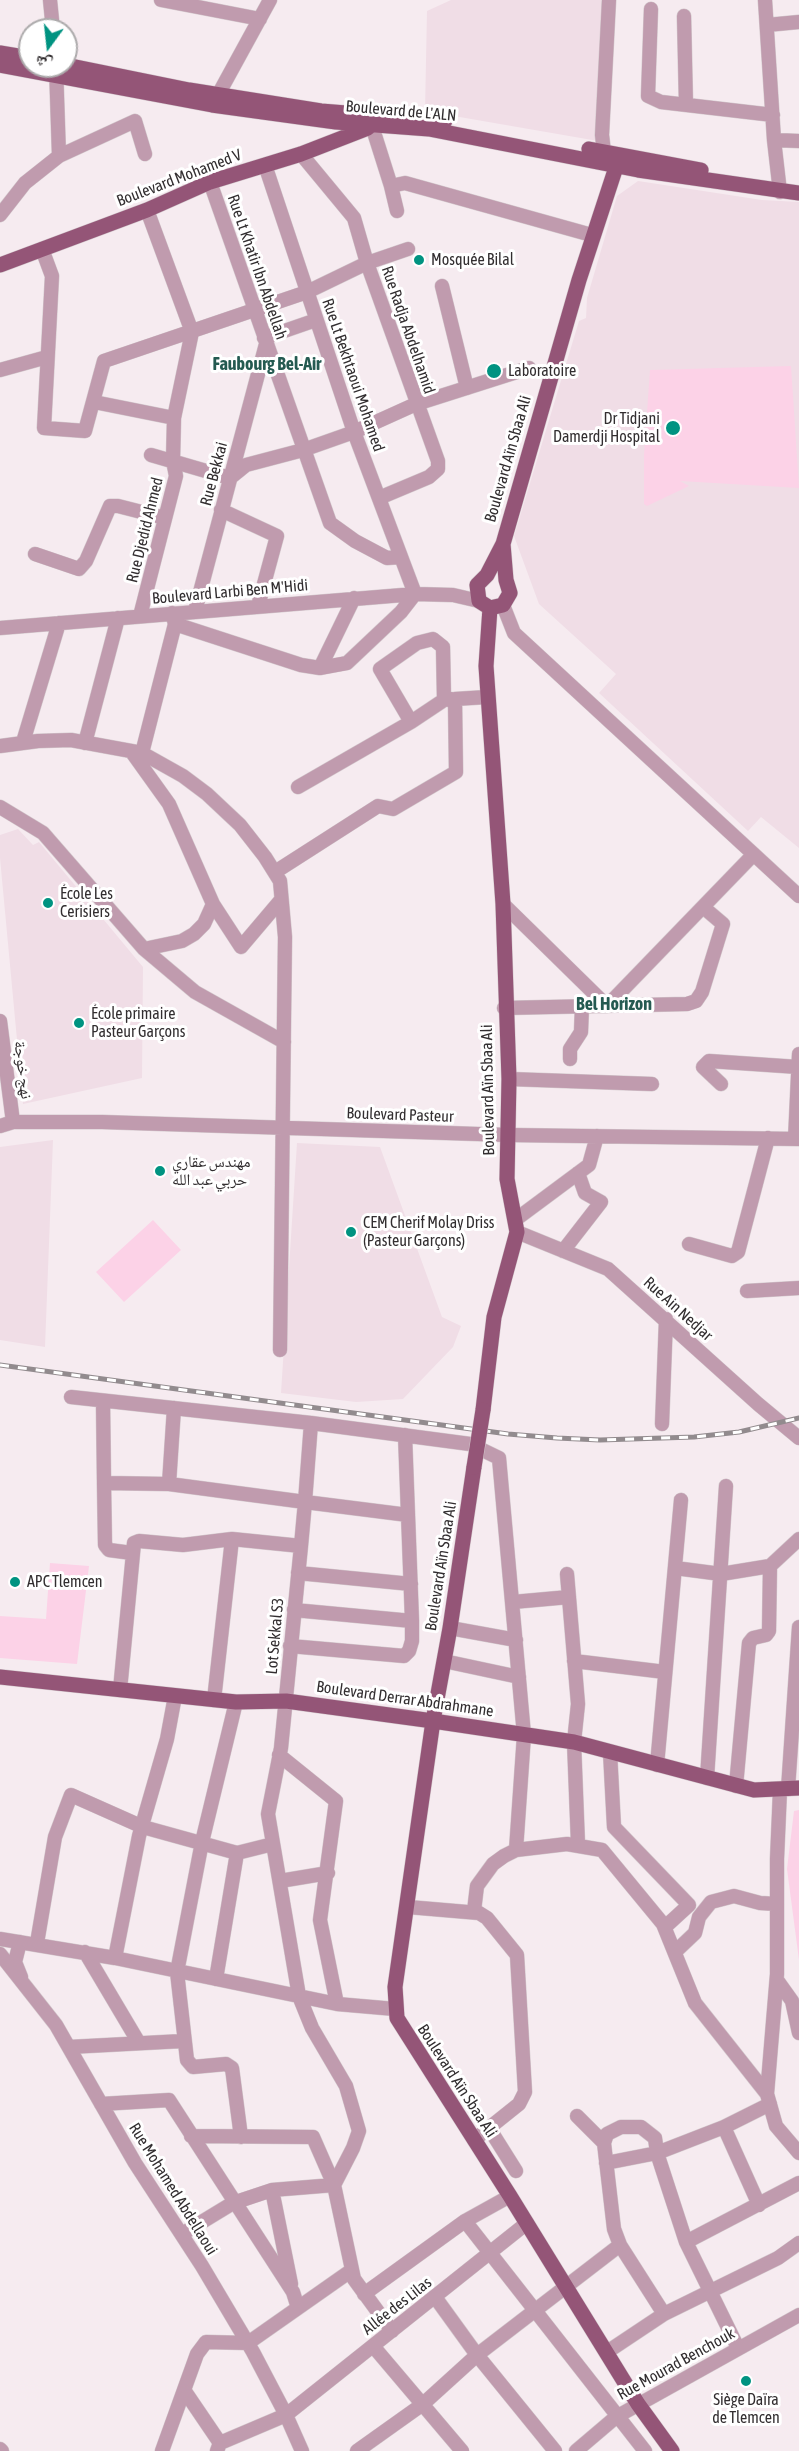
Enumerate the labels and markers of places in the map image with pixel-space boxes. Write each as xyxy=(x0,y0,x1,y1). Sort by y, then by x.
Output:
place label: Mosquée Bilal xyxy=(431,250,514,270)
marker: Mosquée Bilal xyxy=(412,253,426,267)
place label: Laboratoire xyxy=(508,361,576,381)
marker: Laboratoire xyxy=(485,362,503,380)
place label: Dr Tidjani Damerdji Hospital xyxy=(553,409,660,447)
marker: Dr Tidjani Damerdji Hospital xyxy=(664,419,682,437)
place label: École Les Cerisiers xyxy=(60,884,113,922)
marker: École Les Cerisiers xyxy=(41,896,55,910)
place label: École primaire Pasteur Garçons xyxy=(91,1004,185,1042)
marker: École primaire Pasteur Garçons xyxy=(72,1016,86,1030)
place label: مهندس عقاري حربي عبد الله xyxy=(172,1152,250,1190)
marker: مهندس عقاري حربي عبد الله xyxy=(153,1164,167,1178)
place label: CEM Cherif Molay Driss (Pasteur Garçons) xyxy=(363,1213,495,1251)
marker: CEM Cherif Molay Driss (Pasteur Garçons) xyxy=(344,1225,358,1239)
place label: APC Tlemcen xyxy=(27,1572,103,1592)
marker: APC Tlemcen xyxy=(8,1575,22,1589)
marker: Siège Daïra de Tlemcen xyxy=(739,2374,753,2388)
place label: Siège Daïra de Tlemcen xyxy=(712,2390,780,2428)

